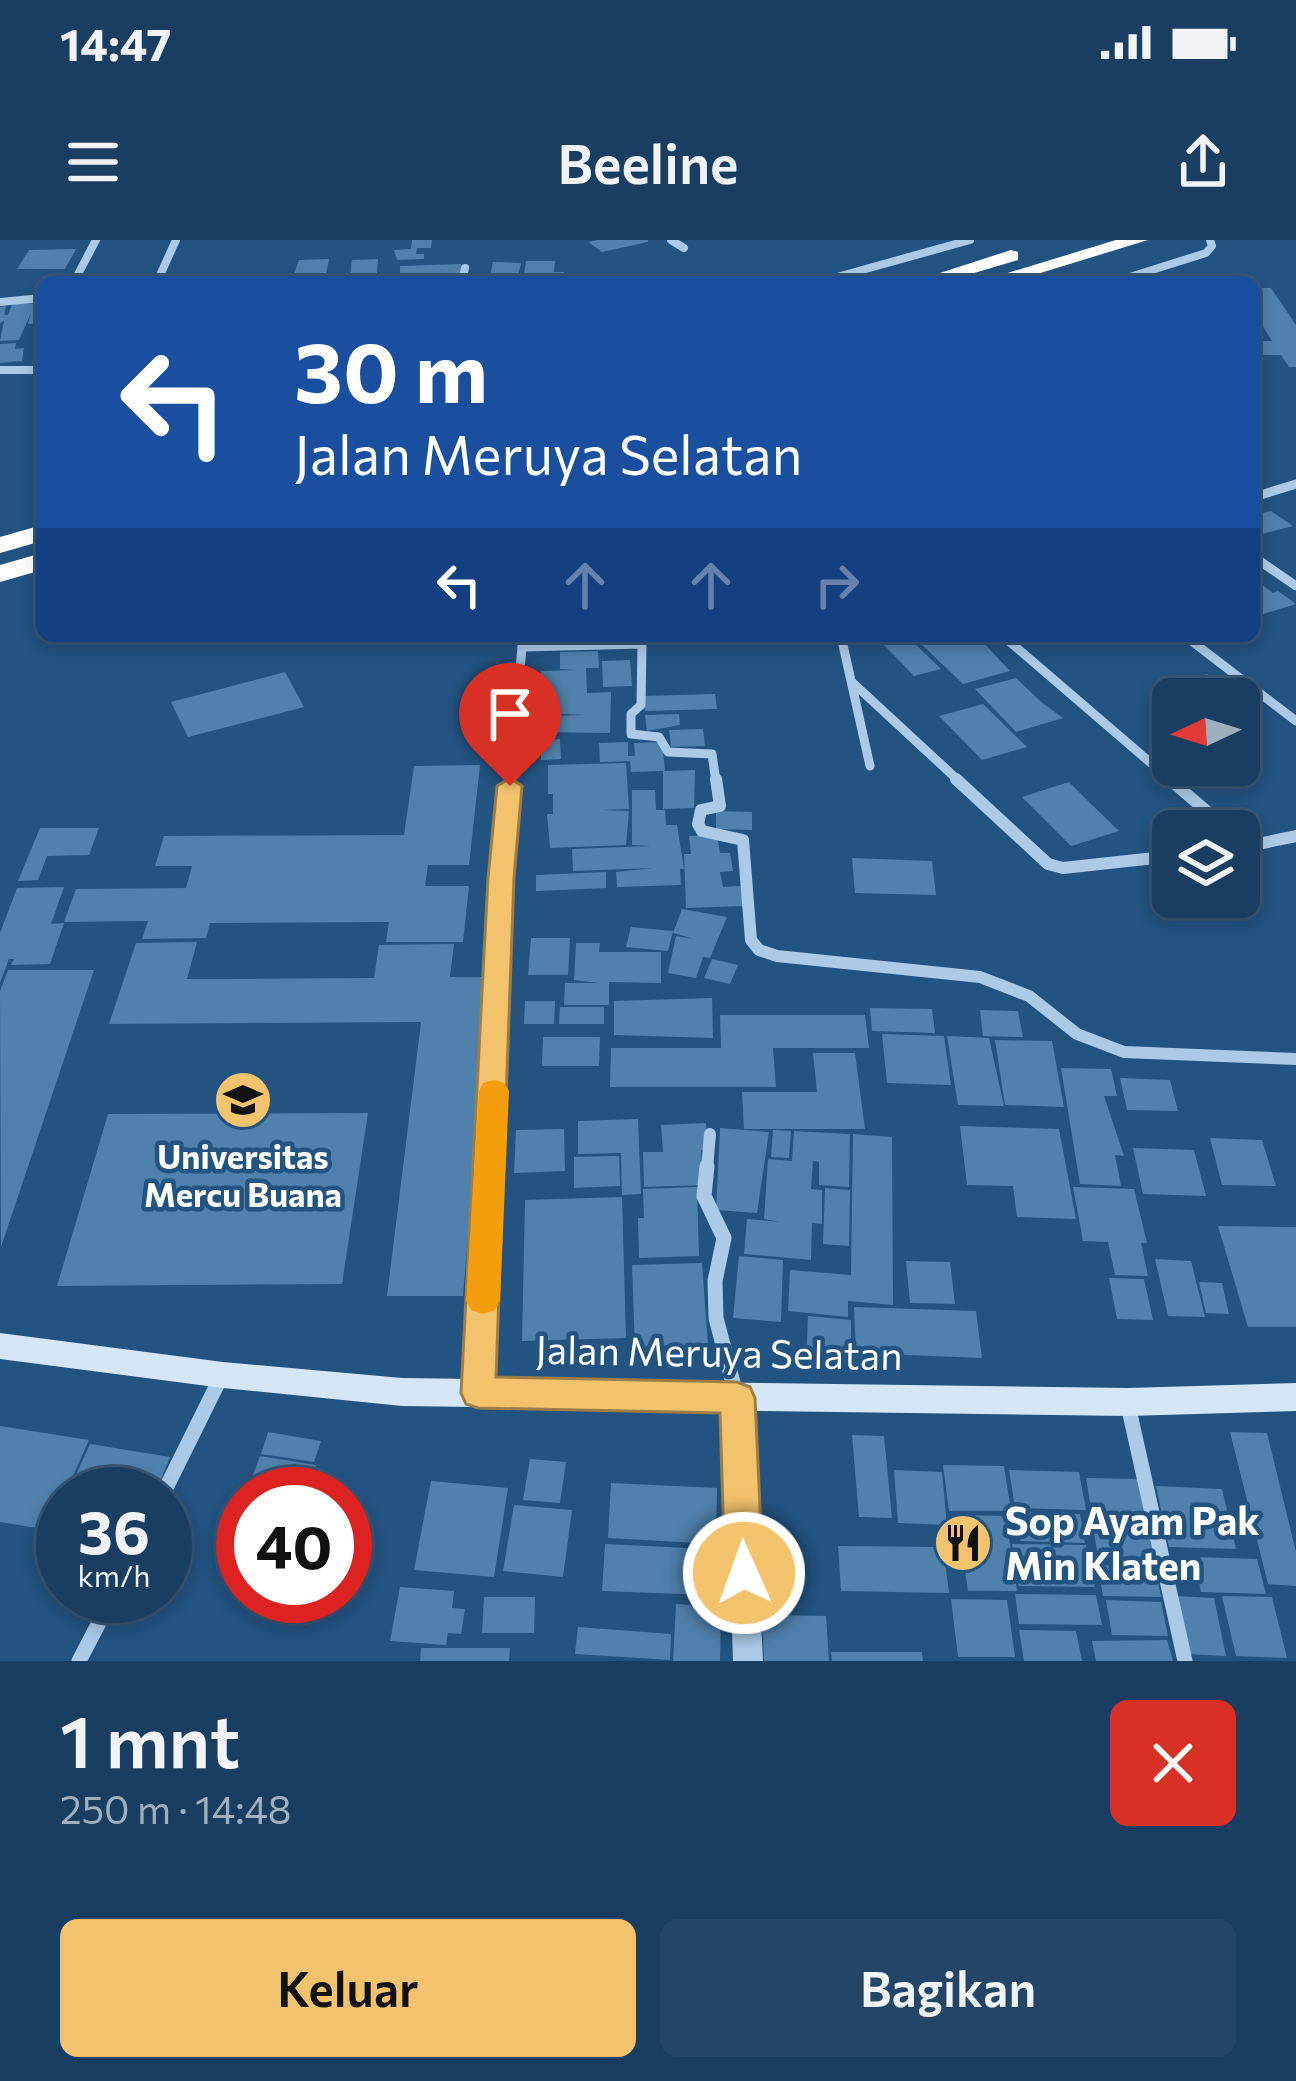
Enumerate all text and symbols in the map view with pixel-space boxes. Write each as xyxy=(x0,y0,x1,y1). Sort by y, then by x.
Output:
text: 14:47 xyxy=(60,15,171,70)
icon: menu xyxy=(60,129,126,195)
text: Beeline xyxy=(557,129,739,195)
icon: share xyxy=(1170,129,1236,195)
text: 30 m xyxy=(294,318,488,420)
icon: left xyxy=(96,324,252,480)
text: Jalan Meruya Selatan xyxy=(294,420,802,486)
icon: left xyxy=(426,552,492,618)
icon: ahead xyxy=(552,552,618,618)
icon: ahead xyxy=(678,552,744,618)
icon: right xyxy=(804,552,870,618)
pin xyxy=(459,663,561,786)
north arrow xyxy=(1152,678,1260,786)
map controls xyxy=(1152,678,1260,918)
icon: arrive xyxy=(477,681,543,747)
button: layers xyxy=(1152,810,1260,918)
school or university icon: Universitas Mercu Buana xyxy=(212,1069,274,1131)
place label: Universitas Mercu Buana xyxy=(144,1135,342,1214)
street label: Jalan Meruya Selatan xyxy=(535,1324,903,1378)
speed limit sign: 40 xyxy=(216,1467,372,1623)
text: 36 xyxy=(78,1493,150,1566)
place label: Sop Ayam Pak Min Klaten xyxy=(1005,1495,1260,1588)
position arrow xyxy=(681,1510,807,1636)
restaurant icon: Sop Ayam Pak Min Klaten xyxy=(932,1512,994,1574)
text: km/h xyxy=(78,1556,150,1593)
text: 1 mnt xyxy=(60,1695,240,1783)
button: close xyxy=(1110,1700,1236,1826)
text: 250 m · 14:48 xyxy=(60,1784,291,1832)
button: Keluar xyxy=(60,1919,636,2057)
button: Bagikan xyxy=(660,1919,1236,2057)

